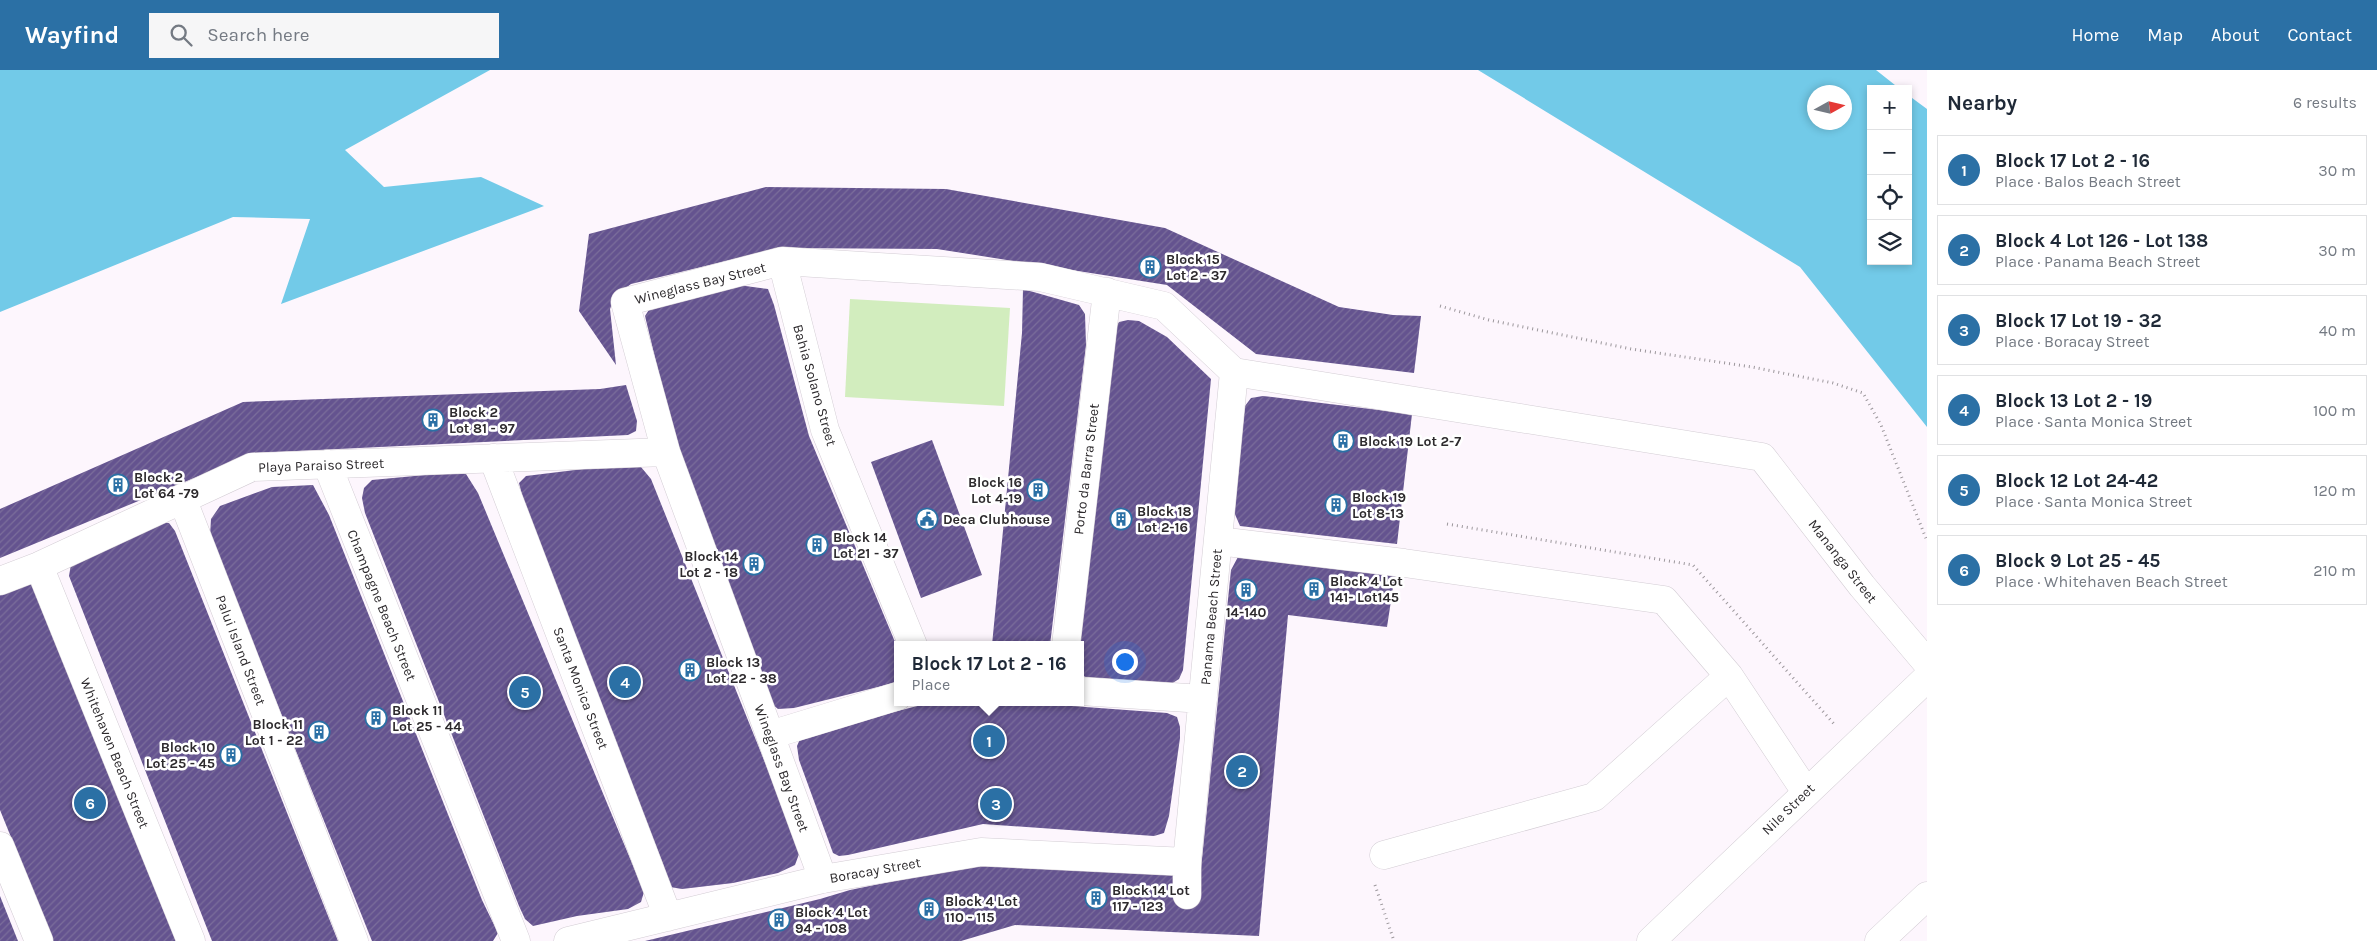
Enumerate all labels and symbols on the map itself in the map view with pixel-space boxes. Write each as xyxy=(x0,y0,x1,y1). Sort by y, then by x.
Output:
north arrow xyxy=(1807,85,1852,130)
place label: Block 15 Lot 2 - 37 xyxy=(1166,251,1226,284)
building icon: Block 15 Lot 2 - 37 xyxy=(1138,255,1162,279)
street label: Wineglass Bay Street xyxy=(633,259,767,308)
street label: Bahia Solano Street xyxy=(789,322,840,448)
street label: Porto da Barra Street xyxy=(1070,403,1103,536)
place label: Block 2 Lot 81 - 97 xyxy=(449,404,515,437)
building icon: Block 2 Lot 81 - 97 xyxy=(421,408,445,432)
building icon: Block 19 Lot 2-7 xyxy=(1331,429,1355,453)
place label: Block 19 Lot 2-7 xyxy=(1359,433,1461,450)
street label: Playa Paraiso Street xyxy=(258,455,384,476)
place label: Block 2 Lot 64 -79 xyxy=(134,469,199,502)
building icon: Block 2 Lot 64 -79 xyxy=(106,473,130,497)
place label: Block 16 Lot 4-19 xyxy=(968,474,1022,507)
building icon: Block 16 Lot 4-19 xyxy=(1026,478,1050,502)
place label: Block 19 Lot 8-13 xyxy=(1352,489,1406,522)
building icon: Block 19 Lot 8-13 xyxy=(1324,493,1348,517)
place label: Block 18 Lot 2-16 xyxy=(1137,503,1192,536)
public building icon: Deca Clubhouse xyxy=(915,507,939,531)
building icon: Block 18 Lot 2-16 xyxy=(1109,507,1133,531)
place label: Deca Clubhouse xyxy=(943,511,1050,528)
street label: Mananga Street xyxy=(1805,516,1881,607)
street label: Champagne Beach Street xyxy=(343,527,420,683)
place label: Block 14 Lot 21 - 37 xyxy=(833,529,898,562)
building icon: Block 14 Lot 21 - 37 xyxy=(805,533,829,557)
place label: Block 14 Lot 2 - 18 xyxy=(679,548,739,581)
street label: Panama Beach Street xyxy=(1197,548,1226,686)
building icon: Block 14 Lot 2 - 18 xyxy=(742,552,766,576)
place label: Block 4 Lot 141- Lot145 xyxy=(1330,573,1403,606)
building icon: Block 4 Lot 141- Lot145 xyxy=(1302,577,1326,601)
building icon: 14-140 xyxy=(1234,578,1258,602)
street label: Palui Island Street xyxy=(212,593,269,708)
place label: 14-140 xyxy=(1226,604,1267,621)
street label: Santa Monica Street xyxy=(549,625,612,752)
your location xyxy=(1112,649,1138,675)
place label: Block 13 Lot 22 - 38 xyxy=(706,654,777,687)
building icon: Block 13 Lot 22 - 38 xyxy=(678,658,702,682)
pin: 4 xyxy=(609,663,641,701)
pin: 5 xyxy=(509,673,541,711)
street label: Whitehaven Beach Street xyxy=(77,675,153,831)
place label: Block 11 Lot 25 - 44 xyxy=(392,702,462,735)
street label: Wineglass Bay Street xyxy=(751,702,813,834)
building icon: Block 11 Lot 25 - 44 xyxy=(364,706,388,730)
place label: Block 11 Lot 1 - 22 xyxy=(245,716,303,749)
building icon: Block 11 Lot 1 - 22 xyxy=(307,720,331,744)
pin: 1 xyxy=(973,722,1005,760)
place label: Block 10 Lot 25 - 45 xyxy=(146,739,215,772)
building icon: Block 10 Lot 25 - 45 xyxy=(219,743,243,767)
pin: 2 xyxy=(1226,752,1258,790)
street label: Nile Street xyxy=(1758,780,1818,839)
pin: 6 xyxy=(74,784,106,822)
pin: 3 xyxy=(980,785,1012,823)
street label: Boracay Street xyxy=(828,854,922,887)
place label: Block 14 Lot 117 - 123 xyxy=(1112,882,1190,915)
building icon: Block 14 Lot 117 - 123 xyxy=(1084,886,1108,910)
place label: Block 4 Lot 110 - 115 xyxy=(945,893,1018,926)
building icon: Block 4 Lot 110 - 115 xyxy=(917,897,941,921)
place label: Block 4 Lot 94 - 108 xyxy=(795,904,868,937)
building icon: Block 4 Lot 94 - 108 xyxy=(767,908,791,932)

